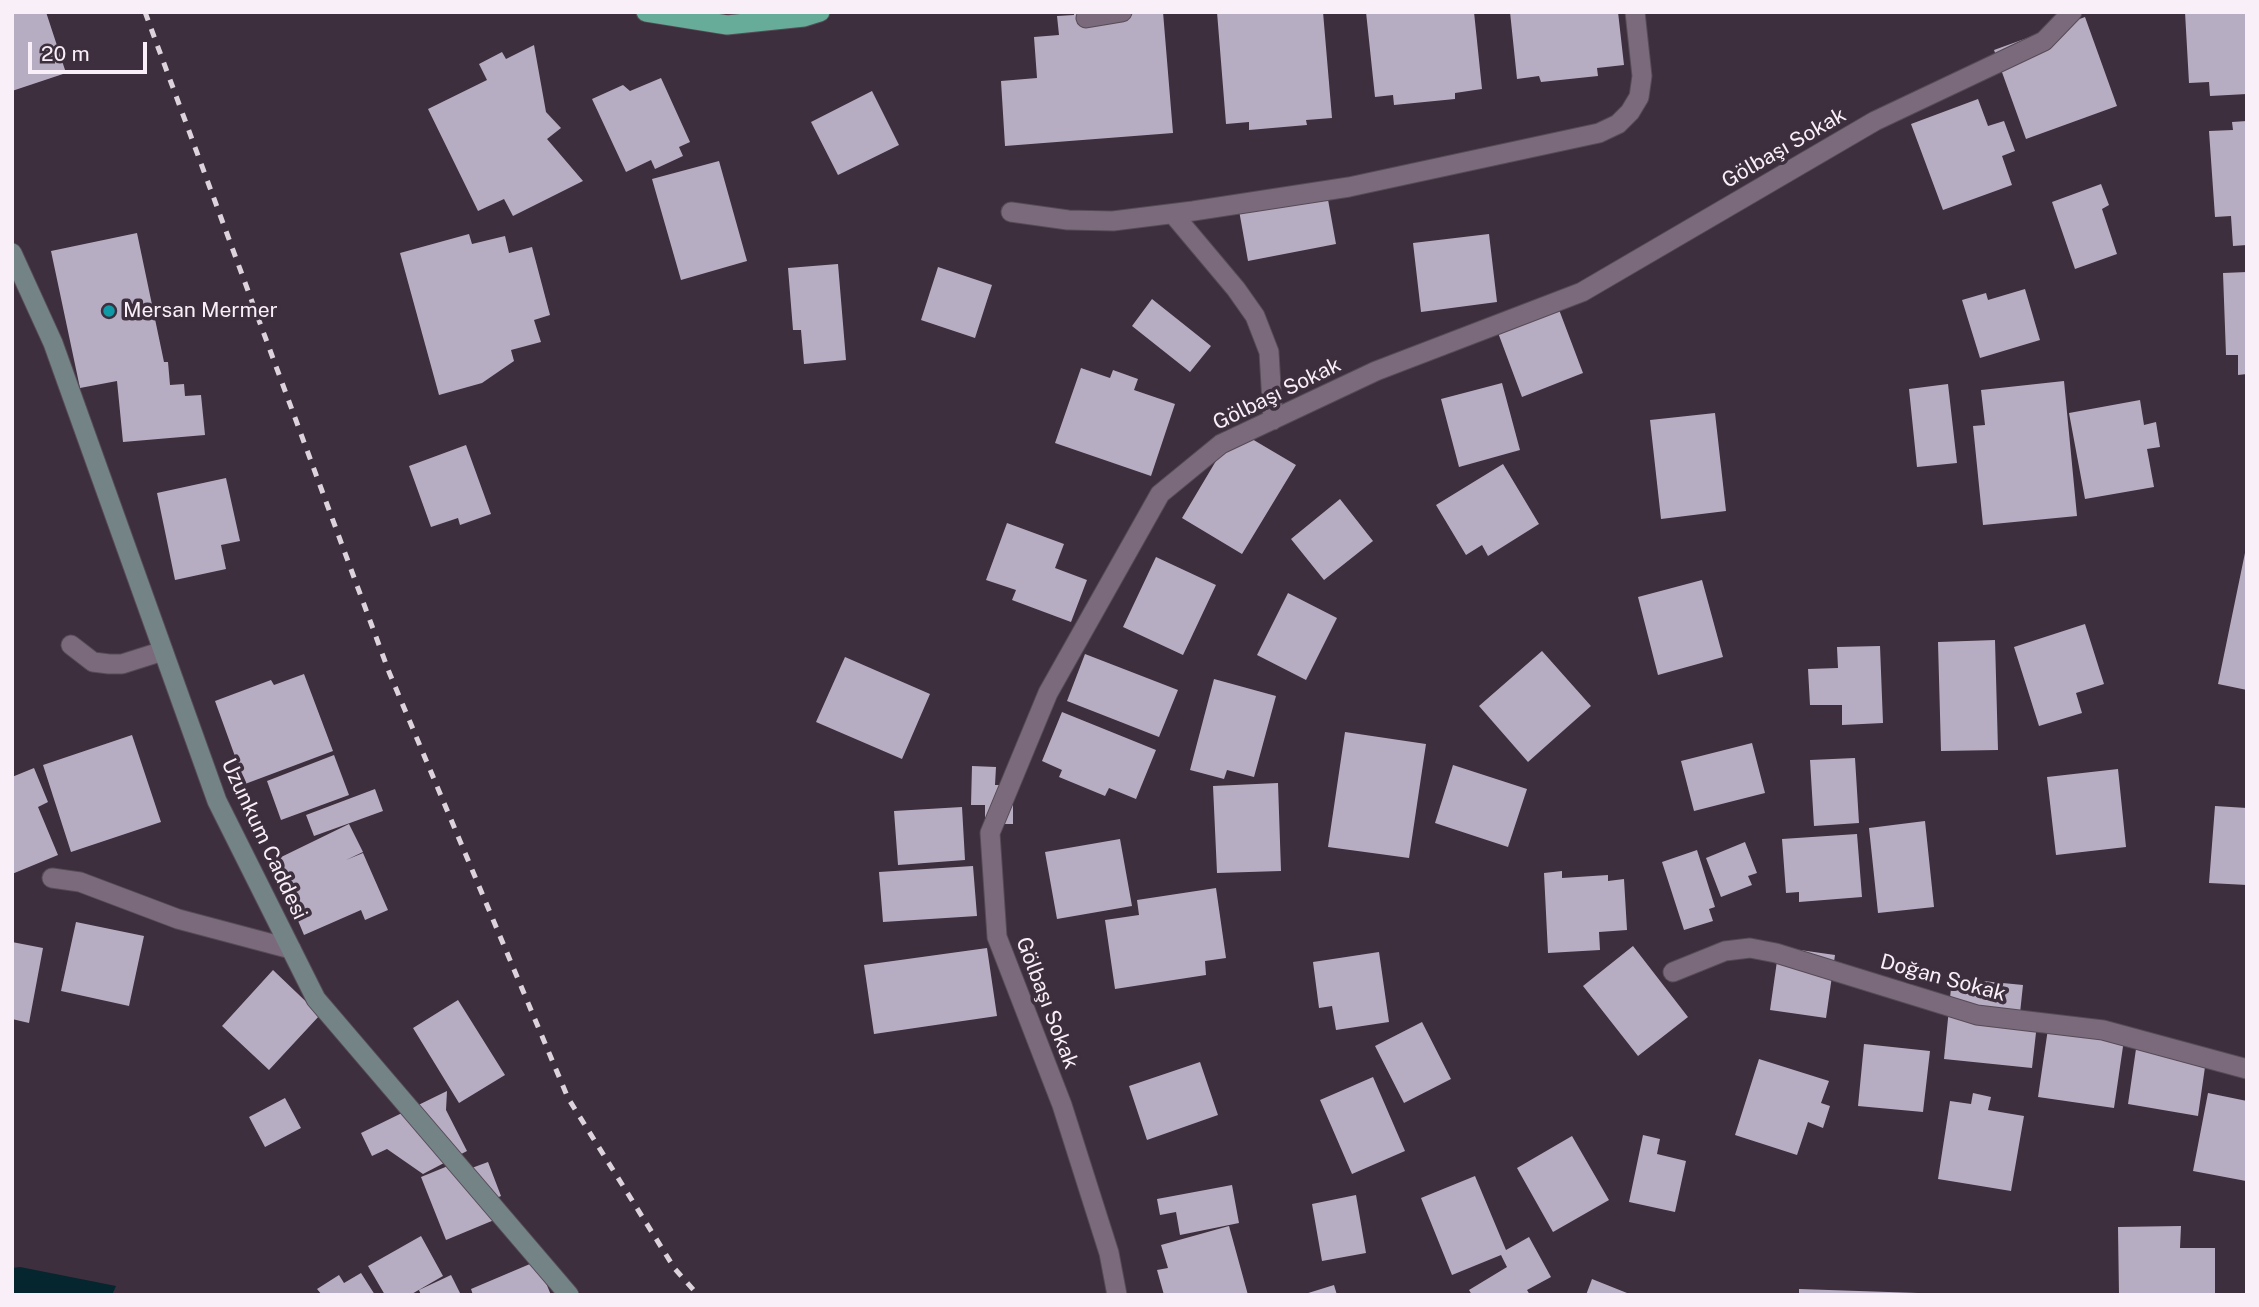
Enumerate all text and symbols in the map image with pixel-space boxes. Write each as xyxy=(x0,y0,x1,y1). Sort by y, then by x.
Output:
scale bar xyxy=(32,28,150,72)
text: 20 m xyxy=(41,41,90,66)
street label: Gölbaşı Sokak xyxy=(1717,102,1851,194)
place label: Mersan Mermer xyxy=(123,298,278,324)
marker: Mersan Mermer xyxy=(101,303,117,319)
street label: Gölbaşı Sokak xyxy=(1209,352,1345,436)
street label: Uzunkum Caddesi xyxy=(216,754,312,924)
street label: Gölbaşı Sokak xyxy=(1010,934,1084,1072)
street label: Doğan Sokak xyxy=(1878,949,2008,1007)

